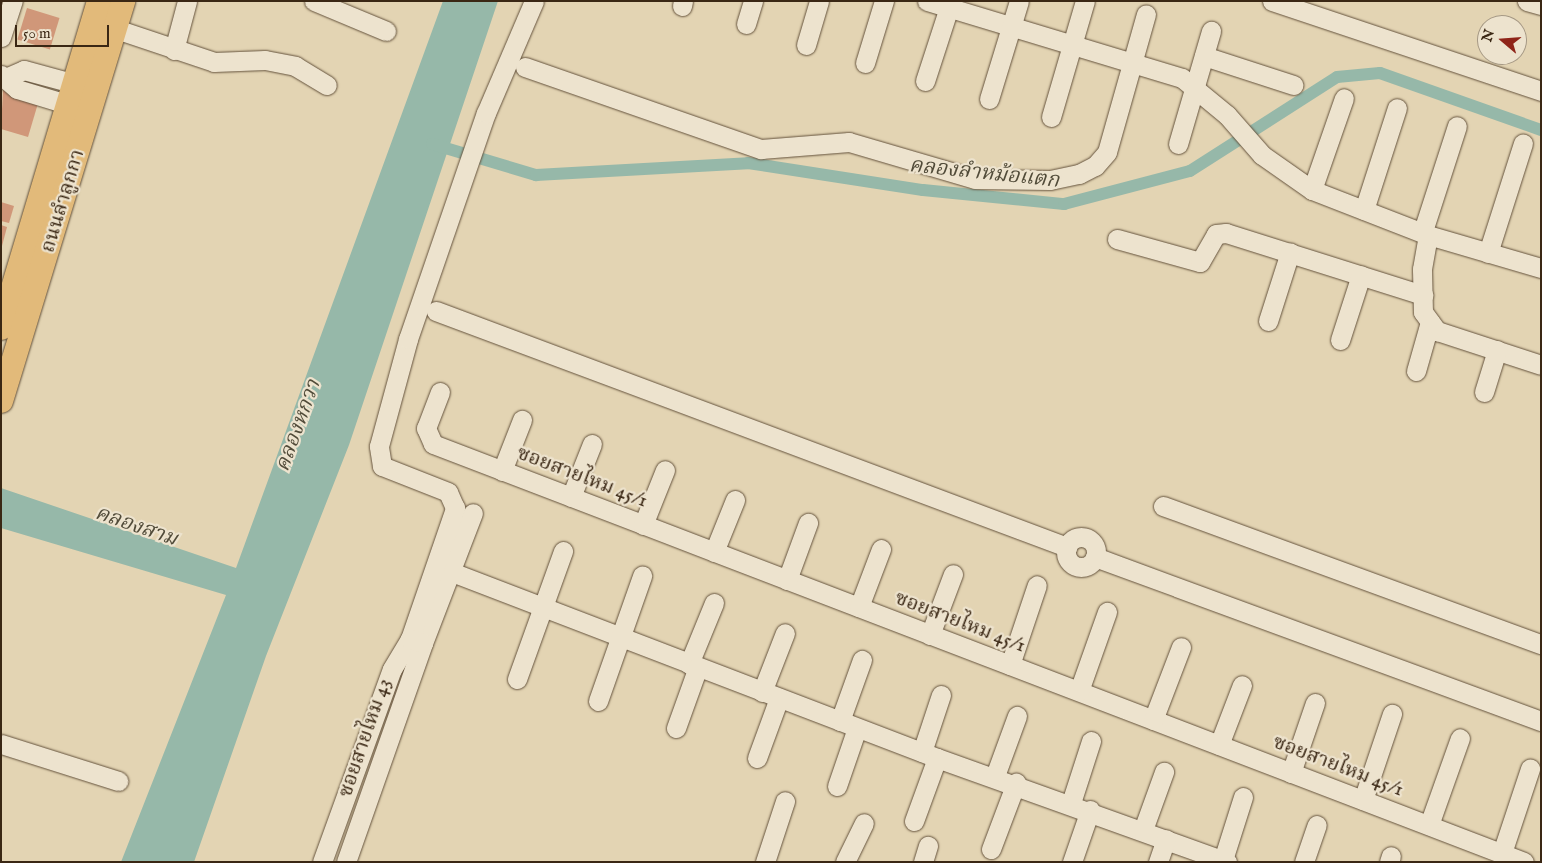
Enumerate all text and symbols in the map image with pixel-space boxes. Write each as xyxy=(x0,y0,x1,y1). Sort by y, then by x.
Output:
scale bar xyxy=(18,15,111,47)
north arrow xyxy=(1477,15,1527,65)
text: 50 m xyxy=(23,24,51,43)
text: N xyxy=(1478,27,1499,44)
street label: ถนนลำลูกกา xyxy=(36,146,90,256)
water label: คลองลำหม้อแตก xyxy=(908,154,1060,194)
water label: คลองหกวา xyxy=(271,377,327,475)
street label: ซอยสายไหม 45/1 xyxy=(513,441,651,513)
water label: คลองสาม xyxy=(91,501,181,553)
street label: ซอยสายไหม 45/1 xyxy=(891,586,1029,658)
street label: ซอยสายไหม 43 xyxy=(333,676,397,800)
street label: ซอยสายไหม 45/1 xyxy=(1269,730,1407,802)

